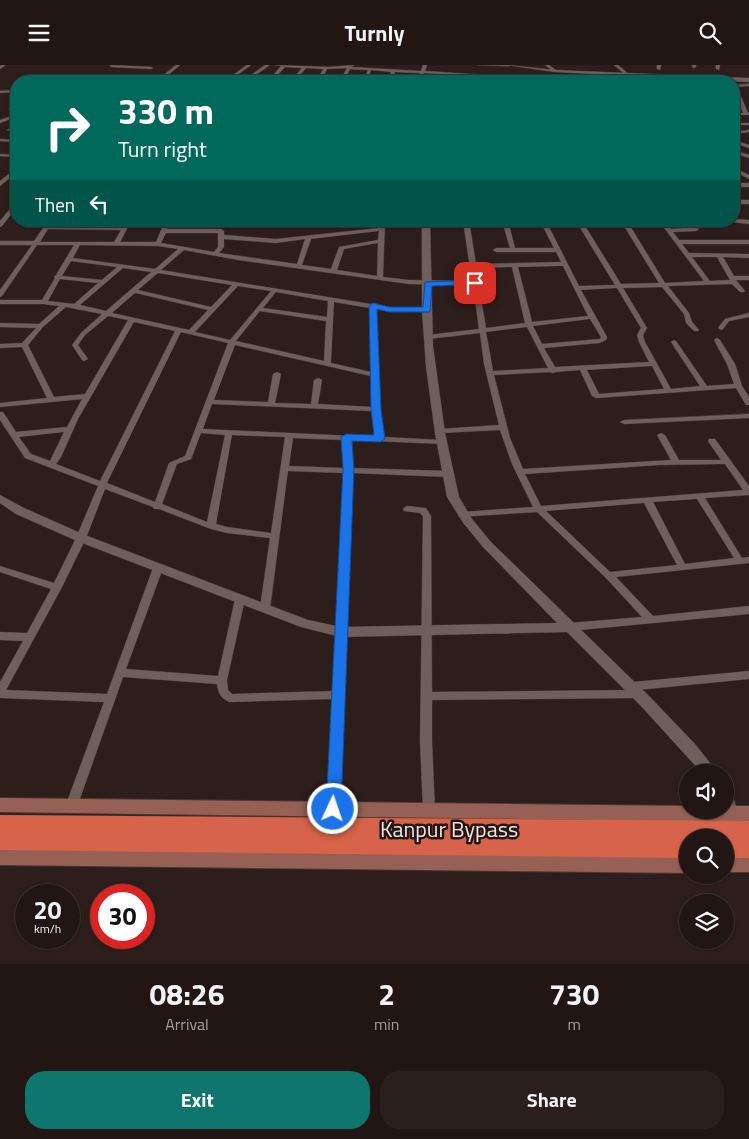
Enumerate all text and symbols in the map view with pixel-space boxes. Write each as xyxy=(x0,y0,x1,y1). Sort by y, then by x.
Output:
text: Turnly xyxy=(345,16,404,50)
icon: menu xyxy=(25,19,53,47)
icon: search xyxy=(696,19,724,47)
text: 330 m xyxy=(118,84,214,138)
icon: right xyxy=(35,95,100,160)
text: Turn right xyxy=(118,132,207,166)
text: Then xyxy=(35,190,75,219)
icon: left xyxy=(85,190,113,218)
pin xyxy=(454,262,496,304)
icon: arrive xyxy=(461,269,489,297)
map controls xyxy=(679,764,734,949)
button: sound xyxy=(679,764,734,819)
position arrow xyxy=(306,782,358,834)
street label: Kanpur Bypass xyxy=(380,812,518,846)
button: search xyxy=(679,829,734,884)
speed limit sign: 30 xyxy=(90,884,155,949)
text: 20 xyxy=(33,891,62,929)
button: layers xyxy=(679,894,734,949)
text: km/h xyxy=(34,919,61,938)
text: 08:26 xyxy=(150,971,224,1017)
text: 2 xyxy=(378,971,395,1017)
text: 730 xyxy=(549,971,599,1017)
text: Arrival xyxy=(165,1012,209,1036)
text: min xyxy=(374,1012,399,1036)
text: m xyxy=(568,1012,581,1036)
button: Exit xyxy=(25,1071,370,1129)
button: Share xyxy=(380,1071,724,1129)

